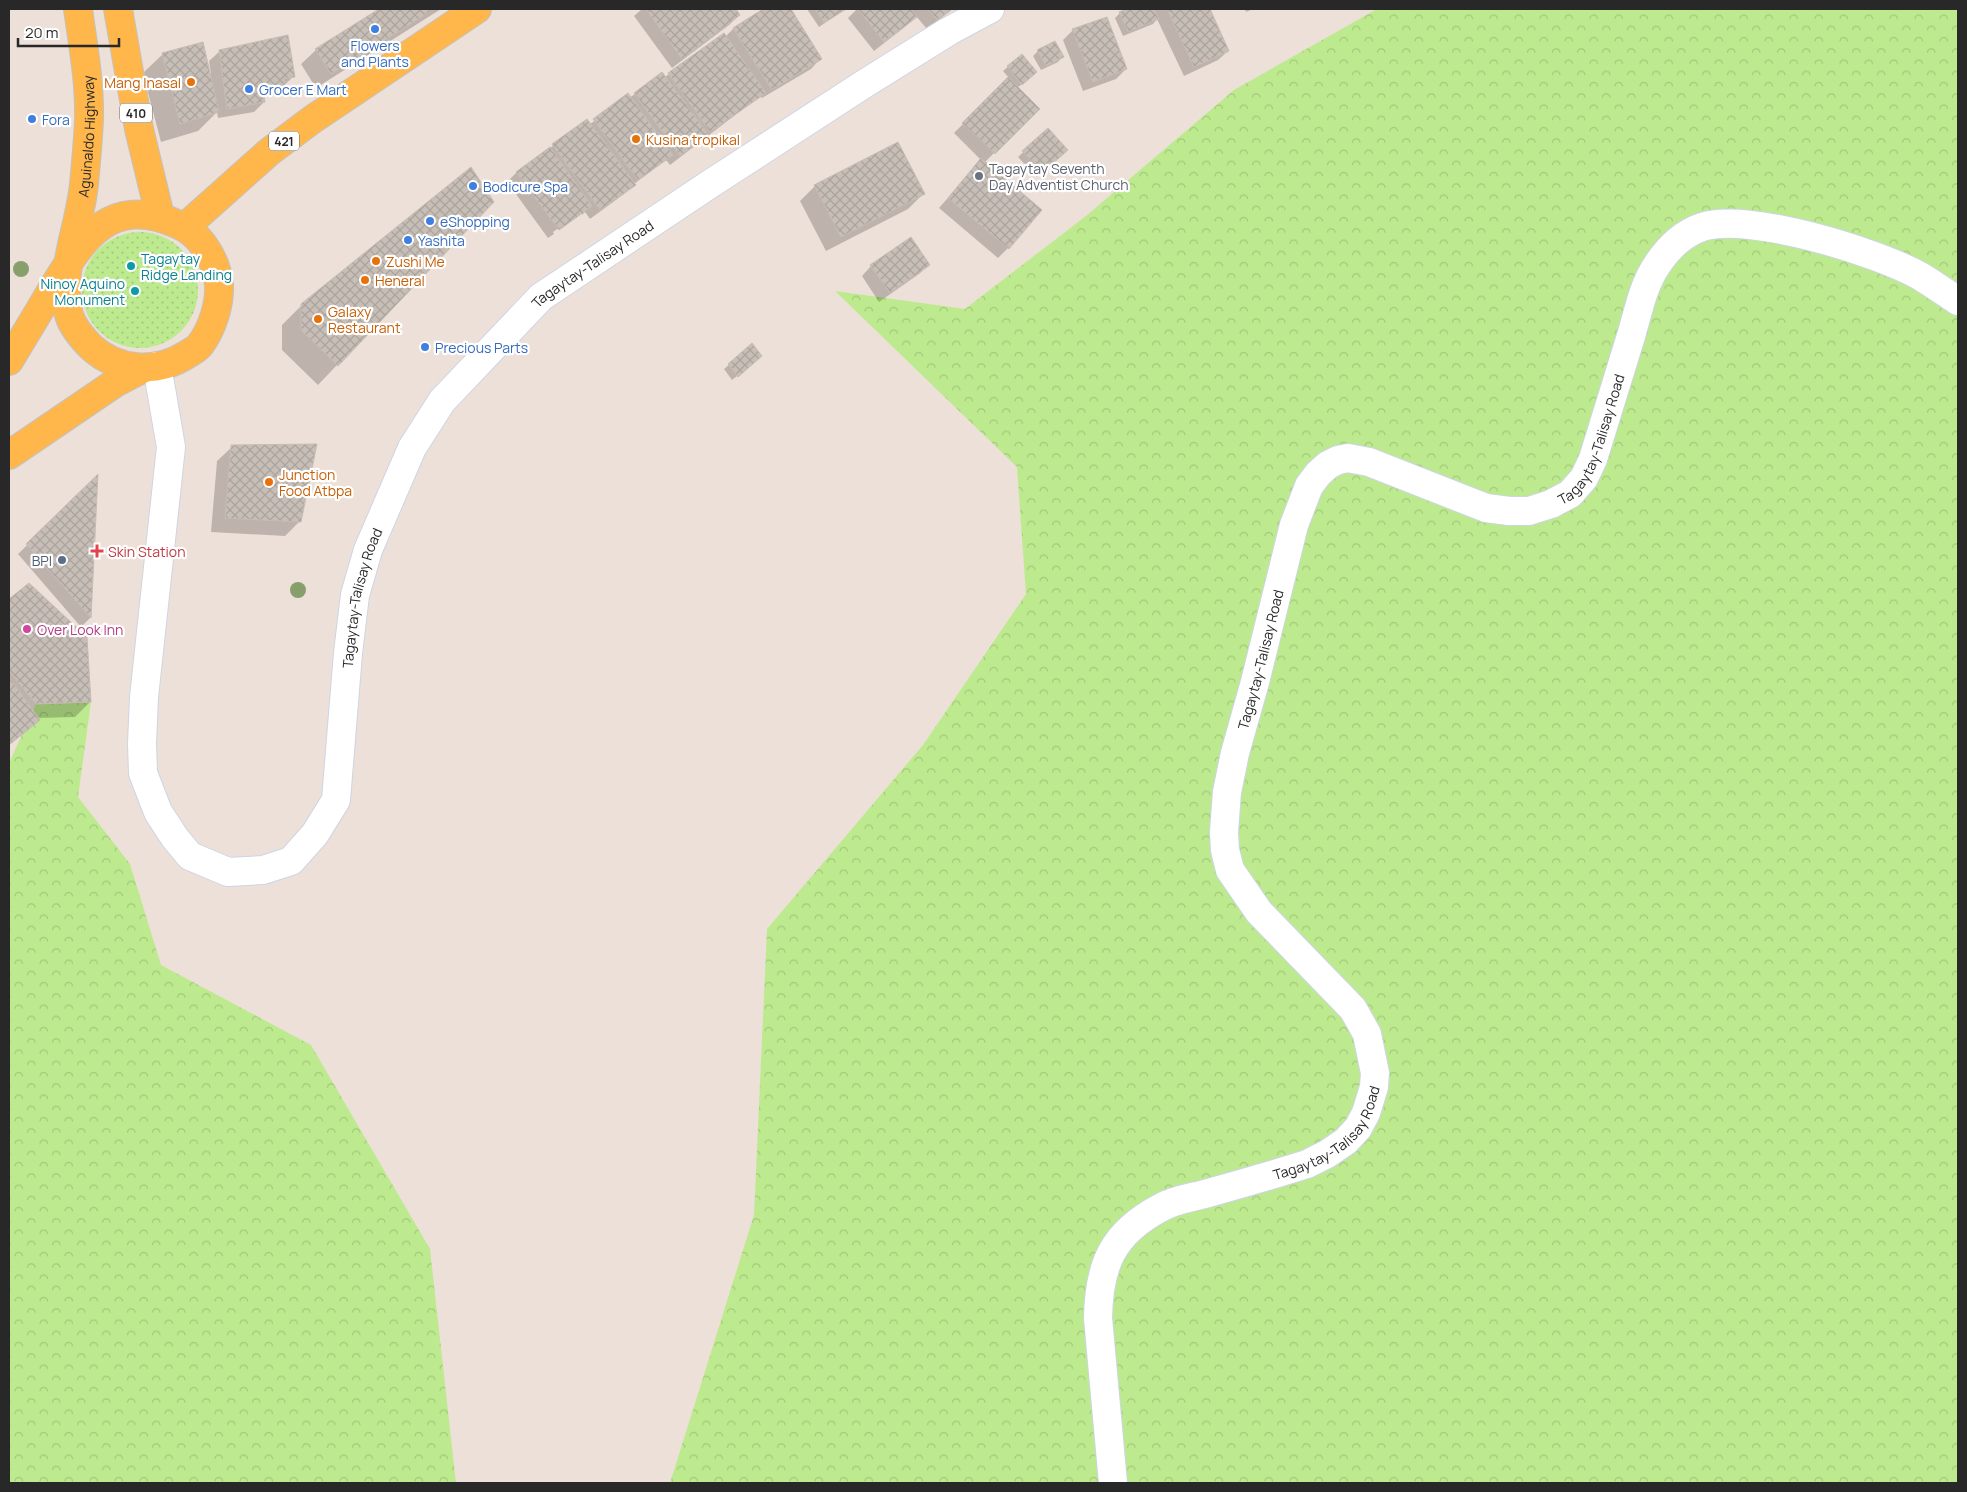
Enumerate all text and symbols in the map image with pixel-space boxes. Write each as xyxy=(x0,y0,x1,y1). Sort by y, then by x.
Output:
scale bar xyxy=(18,15,119,47)
text: 20 m xyxy=(25,22,58,43)
marker: Flowers and Plants xyxy=(369,23,381,35)
place label: Flowers and Plants xyxy=(341,36,409,71)
place label: Mang Inasal xyxy=(104,73,181,92)
street label: Aguinaldo Highway xyxy=(73,74,99,198)
marker: Mang Inasal xyxy=(185,76,197,88)
place label: Grocer E Mart xyxy=(259,80,347,99)
marker: Grocer E Mart xyxy=(243,83,255,95)
road number: 410 xyxy=(120,104,152,122)
place label: Fora xyxy=(42,110,70,129)
marker: Fora xyxy=(26,113,38,125)
place label: Kusina tropikal xyxy=(646,130,740,149)
road number: 421 xyxy=(269,132,299,150)
marker: Kusina tropikal xyxy=(630,133,642,145)
place label: Tagaytay Seventh Day Adventist Church xyxy=(989,159,1128,194)
marker: Tagaytay Seventh Day Adventist Church xyxy=(973,170,985,182)
place label: Bodicure Spa xyxy=(483,177,568,196)
marker: Bodicure Spa xyxy=(467,180,479,192)
place label: eShopping xyxy=(440,212,510,231)
marker: eShopping xyxy=(424,215,436,227)
street label: Tagaytay-Talisay Road xyxy=(527,215,657,311)
place label: Yashita xyxy=(418,231,465,250)
marker: Yashita xyxy=(402,234,414,246)
place label: Tagaytay Ridge Landing xyxy=(141,249,232,284)
place label: Zushi Me xyxy=(386,252,445,271)
marker: Zushi Me xyxy=(370,255,382,267)
marker: Tagaytay Ridge Landing xyxy=(125,260,137,272)
place label: Heneral xyxy=(375,271,425,290)
place label: Ninoy Aquino Monument xyxy=(40,274,125,309)
marker: Heneral xyxy=(359,274,371,286)
marker: Ninoy Aquino Monument xyxy=(129,285,141,297)
place label: Galaxy Restaurant xyxy=(328,302,401,337)
marker: Galaxy Restaurant xyxy=(312,313,324,325)
place label: Precious Parts xyxy=(435,338,528,357)
marker: Precious Parts xyxy=(419,341,431,353)
street label: Tagaytay-Talisay Road xyxy=(1554,372,1628,508)
place label: Junction Food Atbpa xyxy=(279,465,352,500)
marker: Junction Food Atbpa xyxy=(263,476,275,488)
street label: Tagaytay-Talisay Road xyxy=(337,525,386,669)
place label: Skin Station xyxy=(108,542,185,561)
marker: Skin Station xyxy=(90,544,104,558)
place label: BPI xyxy=(32,551,52,570)
marker: BPI xyxy=(56,554,68,566)
street label: Tagaytay-Talisay Road xyxy=(1233,587,1287,731)
place label: Over Look Inn xyxy=(37,620,123,639)
marker: Over Look Inn xyxy=(21,623,33,635)
street label: Tagaytay-Talisay Road xyxy=(1271,1083,1383,1184)

